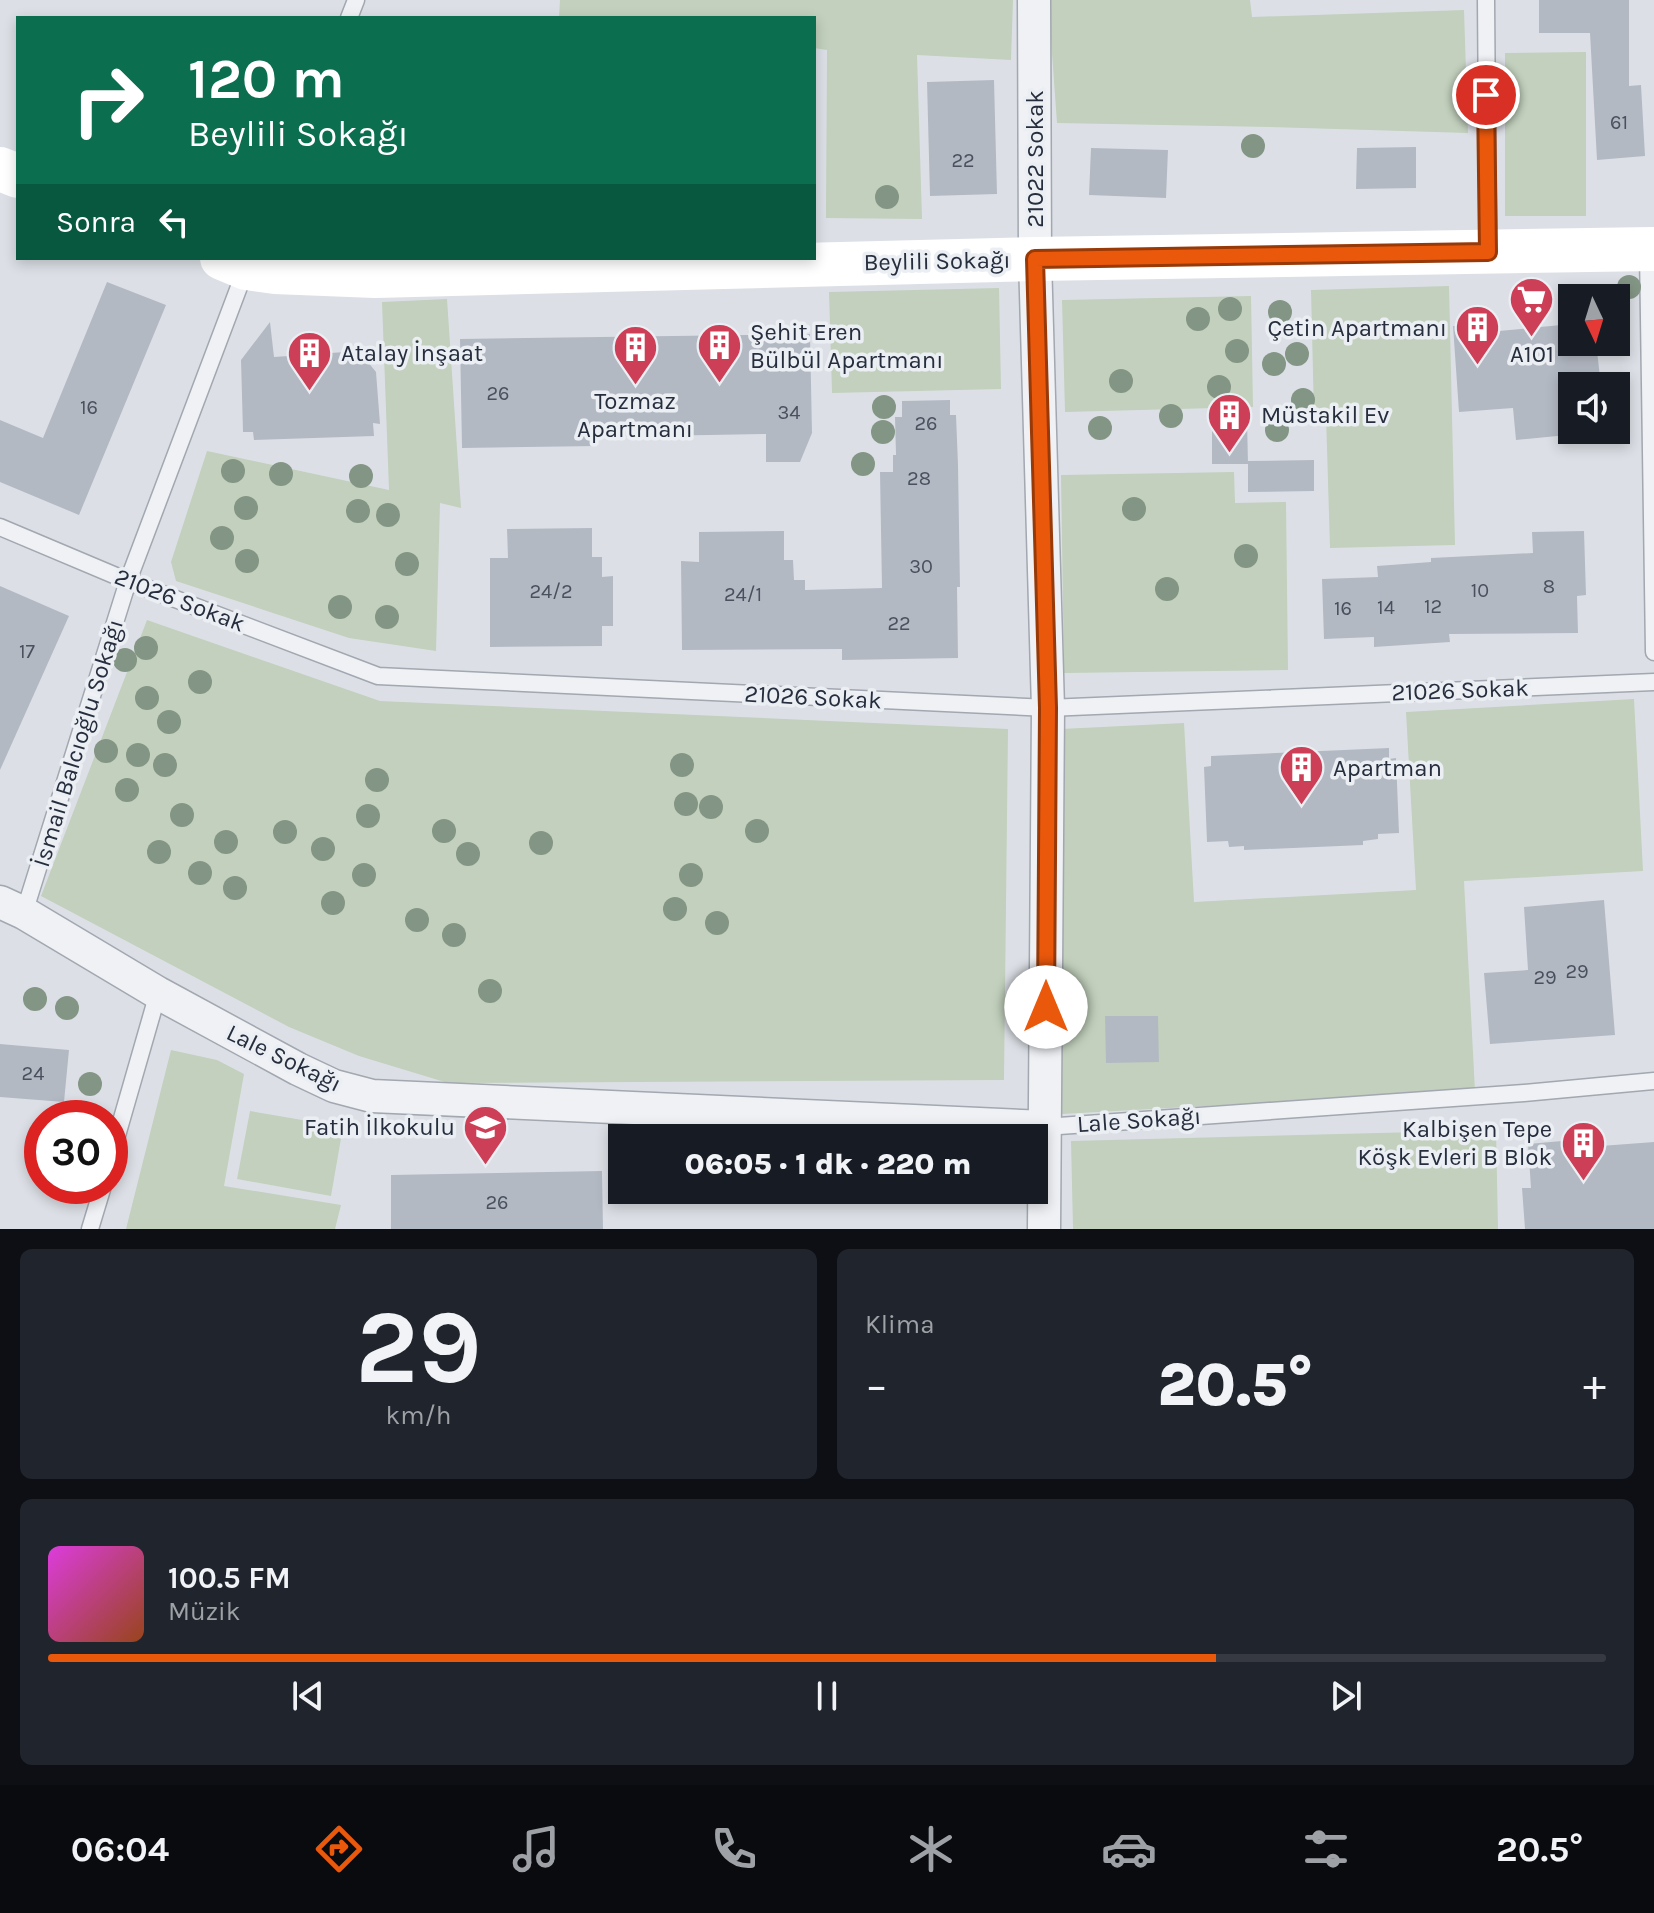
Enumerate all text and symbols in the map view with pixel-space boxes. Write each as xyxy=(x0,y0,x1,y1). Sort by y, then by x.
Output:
text: 120 m xyxy=(188,46,345,111)
icon: right xyxy=(56,48,160,152)
pin xyxy=(1452,61,1520,129)
icon: arrive xyxy=(1464,73,1508,117)
street label: 21022 Sokak xyxy=(1021,90,1049,228)
house number: 61 xyxy=(1610,111,1628,134)
text: Beylili Sokağı xyxy=(188,113,408,155)
house number: 22 xyxy=(951,149,975,172)
icon: left xyxy=(152,200,196,244)
text: Sonra xyxy=(56,204,136,240)
street label: Beylili Sokağı xyxy=(863,246,1011,276)
supermarket icon: A101 xyxy=(1508,276,1556,339)
north arrow xyxy=(1558,284,1630,356)
map controls xyxy=(1558,284,1630,444)
building icon: Çetin Apartmanı xyxy=(1454,304,1502,367)
place label: Çetin Apartmanı xyxy=(1268,314,1447,342)
place label: Şehit Eren Bülbül Apartmanı xyxy=(750,318,943,374)
building icon: Şehit Eren Bülbül Apartmanı xyxy=(695,322,743,385)
building icon: Tozmaz Apartmanı xyxy=(611,323,659,386)
building icon: Atalay İnşaat xyxy=(286,329,334,392)
place label: Atalay İnşaat xyxy=(341,339,483,367)
place label: A101 xyxy=(1510,340,1554,368)
button: sound xyxy=(1558,372,1630,444)
house number: 26 xyxy=(486,382,510,405)
place label: Tozmaz Apartmanı xyxy=(577,387,693,443)
building icon: Müstakil Ev xyxy=(1206,391,1254,454)
house number: 16 xyxy=(80,396,98,419)
house number: 34 xyxy=(778,401,800,424)
place label: Müstakil Ev xyxy=(1261,401,1389,429)
house number: 26 xyxy=(914,412,938,435)
house number: 28 xyxy=(907,467,931,490)
house number: 30 xyxy=(909,555,933,578)
street label: 21026 Sokak xyxy=(111,562,249,638)
house number: 8 xyxy=(1543,575,1555,598)
house number: 10 xyxy=(1471,579,1489,602)
house number: 24/2 xyxy=(530,580,572,603)
house number: 24/1 xyxy=(724,583,762,606)
house number: 12 xyxy=(1424,595,1442,618)
house number: 14 xyxy=(1377,596,1395,619)
house number: 16 xyxy=(1334,597,1352,620)
house number: 22 xyxy=(887,612,911,635)
street label: İsmail Balcıoğlu Sokağı xyxy=(27,616,129,870)
house number: 17 xyxy=(19,640,36,663)
street label: 21026 Sokak xyxy=(1391,674,1529,706)
street label: 21026 Sokak xyxy=(744,679,882,715)
building icon: Apartman xyxy=(1278,744,1326,807)
place label: Apartman xyxy=(1333,754,1442,782)
house number: 29 xyxy=(1565,960,1589,983)
position arrow xyxy=(1004,965,1088,1049)
house number: 29 xyxy=(1533,966,1557,989)
street label: Lale Sokağı xyxy=(222,1018,346,1098)
house number: 24 xyxy=(22,1062,44,1085)
speed limit sign: 30 xyxy=(24,1100,128,1204)
street label: Lale Sokağı xyxy=(1076,1102,1202,1138)
school or university icon: Fatih İlkokulu xyxy=(462,1103,510,1166)
place label: Fatih İlkokulu xyxy=(304,1113,455,1141)
place label: Kalbişen Tepe Köşk Evleri B Blok xyxy=(1357,1115,1552,1171)
building icon: Kalbişen Tepe Köşk Evleri B Blok xyxy=(1559,1119,1607,1182)
text: 06:05 · 1 dk · 220 m xyxy=(684,1146,972,1182)
house number: 26 xyxy=(485,1191,509,1214)
text: 29 xyxy=(355,1287,482,1408)
text: Klima xyxy=(865,1309,934,1340)
text: 20.5° xyxy=(1158,1350,1313,1420)
text: − xyxy=(865,1360,888,1411)
text: + xyxy=(1583,1360,1606,1411)
text: km/h xyxy=(386,1400,451,1431)
text: 100.5 FM xyxy=(168,1560,291,1596)
text: Müzik xyxy=(168,1596,241,1627)
icon: previous xyxy=(286,1674,330,1718)
icon: pause xyxy=(805,1674,849,1718)
icon: next xyxy=(1324,1674,1368,1718)
icon: directions xyxy=(311,1821,367,1877)
icon: music xyxy=(508,1821,564,1877)
icon: phone xyxy=(706,1821,762,1877)
icon: climate xyxy=(903,1821,959,1877)
icon: car xyxy=(1101,1821,1157,1877)
icon: filters xyxy=(1298,1821,1354,1877)
text: 06:04 xyxy=(71,1828,169,1870)
text: 20.5° xyxy=(1496,1828,1583,1870)

